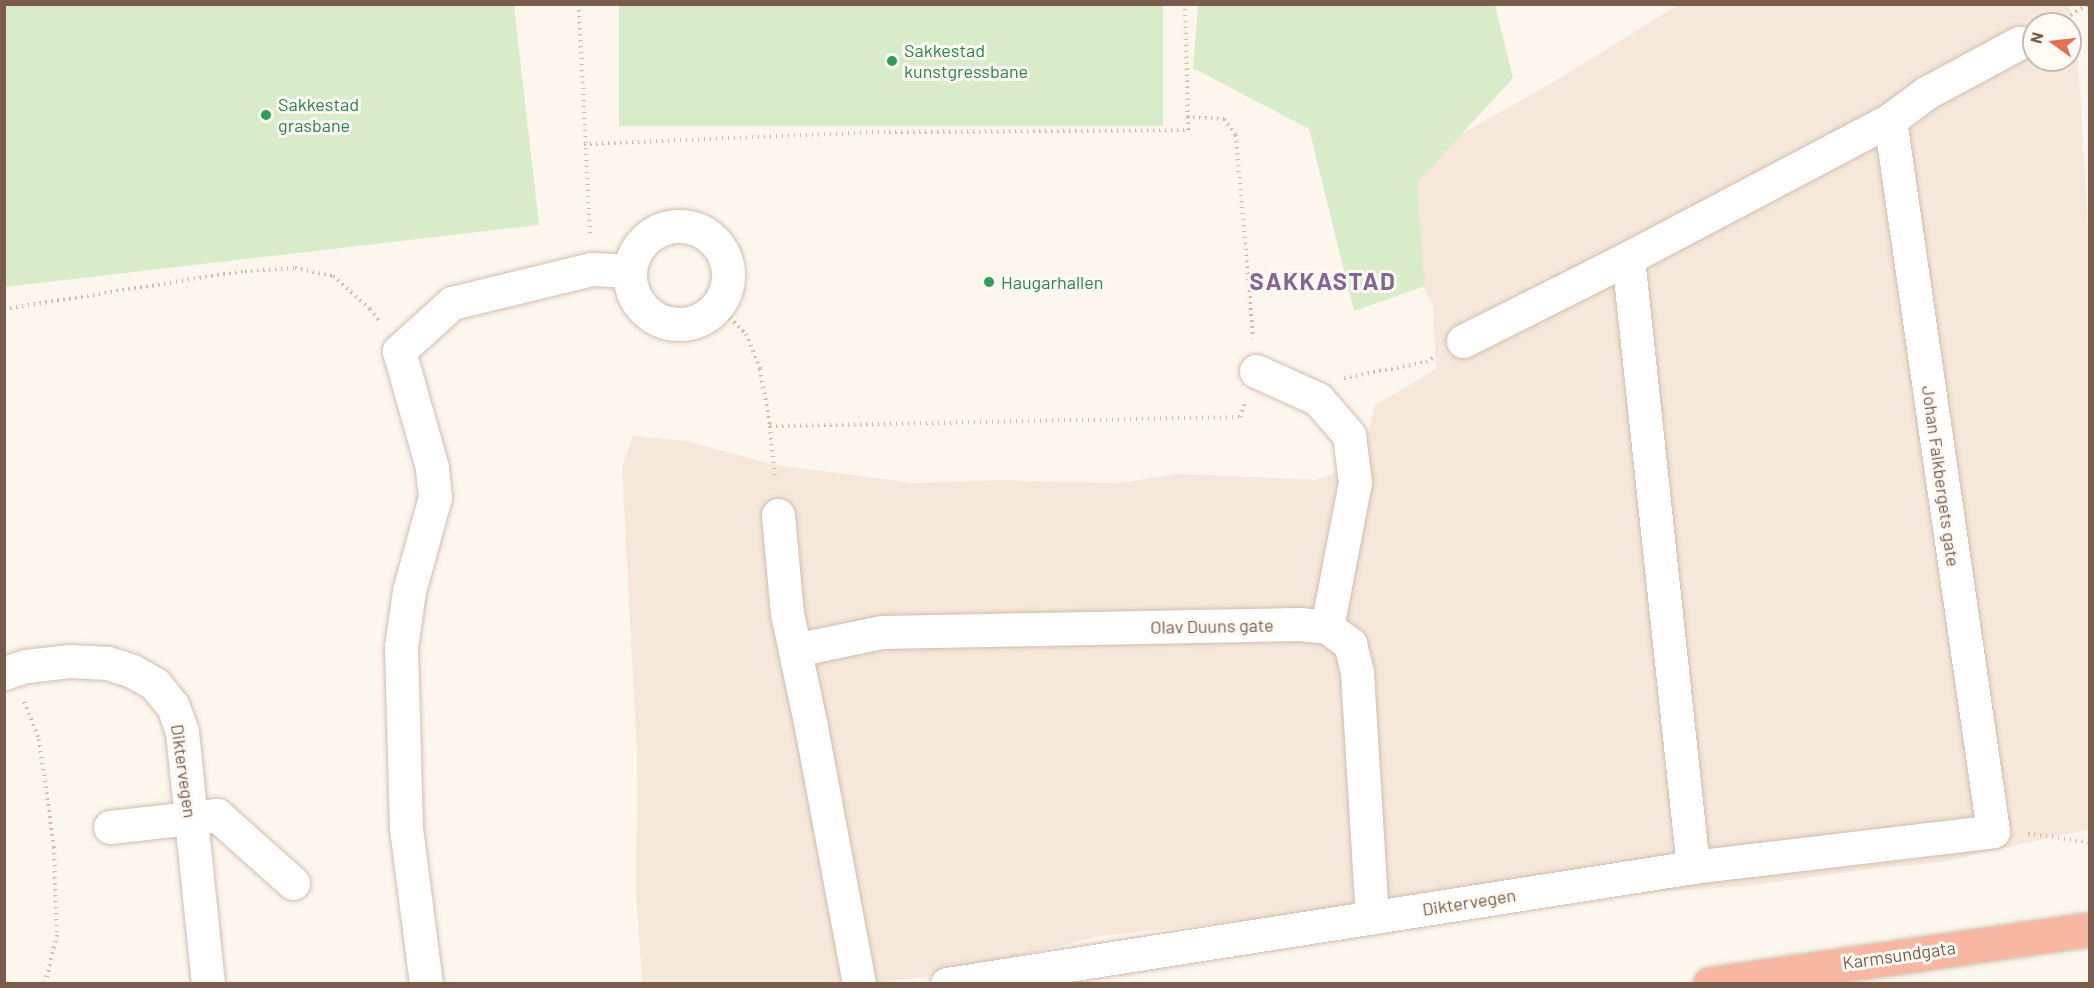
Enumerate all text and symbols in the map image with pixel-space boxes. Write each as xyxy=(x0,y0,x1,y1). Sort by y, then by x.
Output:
north arrow xyxy=(2022,12,2082,72)
text: N xyxy=(2026,30,2047,45)
place label: Sakkestad kunstgressbane xyxy=(904,40,1028,82)
marker: Sakkestad kunstgressbane xyxy=(885,54,899,68)
place label: Sakkestad grasbane xyxy=(278,94,359,136)
marker: Sakkestad grasbane xyxy=(259,108,273,122)
district label: SAKKASTAD xyxy=(1250,267,1396,295)
place label: Haugarhallen xyxy=(1001,271,1103,293)
marker: Haugarhallen xyxy=(982,275,996,289)
street label: Johan Falkbergets gate xyxy=(1918,384,1964,568)
street label: Olav Duuns gate xyxy=(1150,614,1274,638)
street label: Diktervegen xyxy=(167,723,201,819)
street label: Diktervegen xyxy=(1421,884,1517,920)
street label: Karmsundgata xyxy=(1841,936,1957,974)

